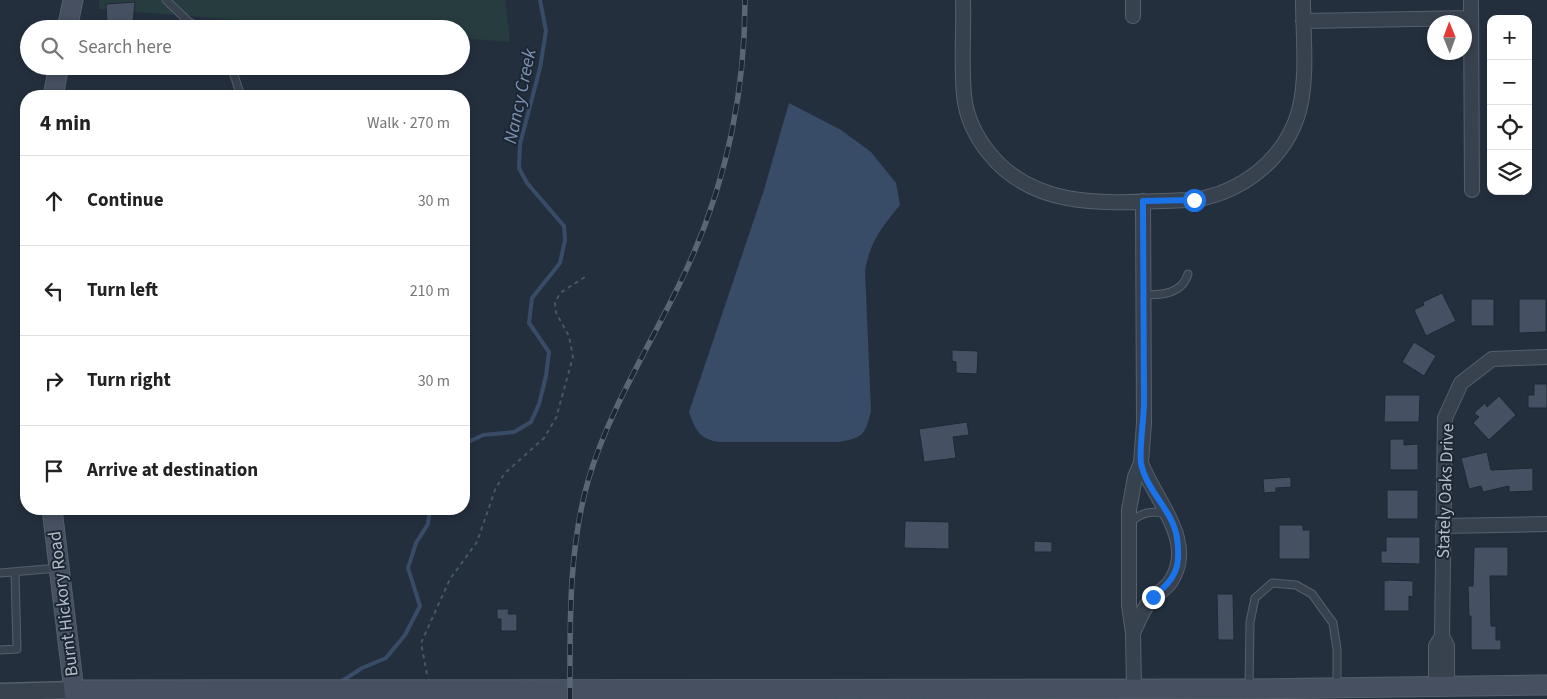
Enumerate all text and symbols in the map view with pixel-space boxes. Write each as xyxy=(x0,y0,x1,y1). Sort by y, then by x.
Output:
north arrow xyxy=(1427,15,1472,60)
map controls xyxy=(1487,15,1532,195)
button: + xyxy=(1487,15,1532,60)
search box xyxy=(20,20,470,75)
icon: search xyxy=(38,34,66,62)
text: Search here xyxy=(78,34,172,61)
water label: Nancy Creek xyxy=(497,45,544,146)
button: − xyxy=(1487,60,1532,105)
button: locate xyxy=(1487,105,1532,150)
text: 4 min xyxy=(40,108,91,138)
text: Walk · 270 m xyxy=(367,112,450,134)
button: layers xyxy=(1487,150,1532,195)
icon: ahead xyxy=(40,187,68,215)
text: Continue xyxy=(87,187,164,214)
route start xyxy=(1183,189,1206,212)
text: 30 m xyxy=(418,190,450,212)
icon: left xyxy=(40,277,68,305)
text: Turn left xyxy=(87,277,158,304)
text: 210 m xyxy=(410,280,450,302)
icon: right xyxy=(40,367,68,395)
text: Turn right xyxy=(87,367,171,394)
text: 30 m xyxy=(418,370,450,392)
street label: Stately Oaks Drive xyxy=(1431,423,1460,559)
icon: arrive xyxy=(40,457,68,485)
text: Arrive at destination xyxy=(87,457,258,484)
street label: Burnt Hickory Road xyxy=(42,530,85,678)
route end xyxy=(1142,586,1165,609)

